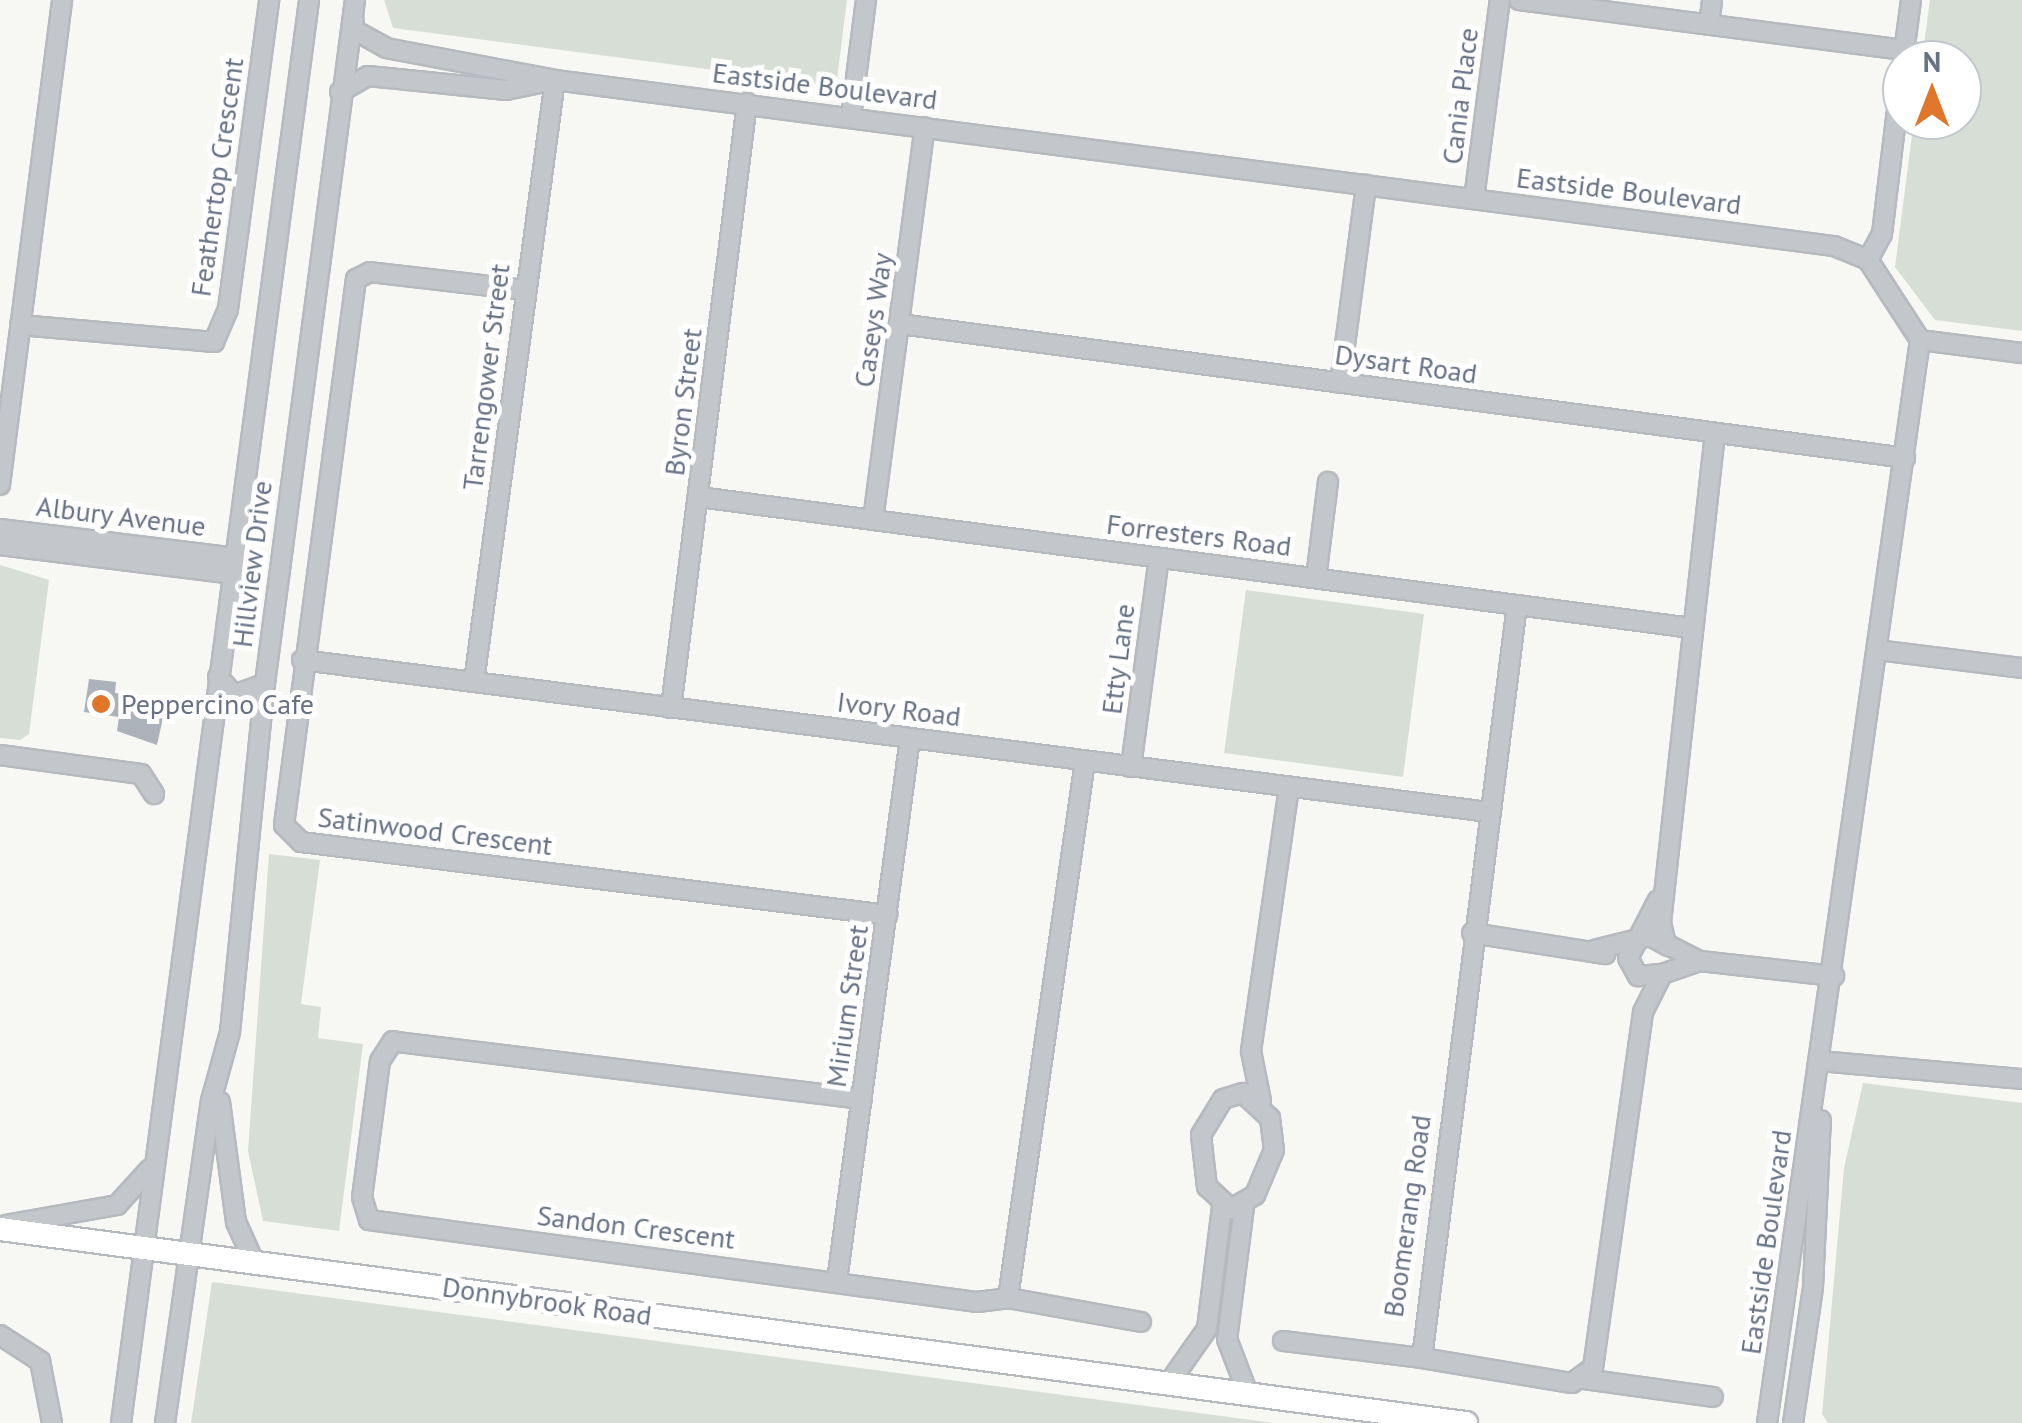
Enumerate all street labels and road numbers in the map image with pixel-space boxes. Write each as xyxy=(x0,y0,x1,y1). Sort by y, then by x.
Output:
street label: Cania Place xyxy=(1435,26,1485,166)
street label: Feathertop Crescent xyxy=(184,55,250,299)
street label: Eastside Boulevard xyxy=(711,56,939,116)
street label: Eastside Boulevard xyxy=(1515,161,1743,221)
street label: Caseys Way xyxy=(847,250,899,390)
street label: Tarrengower Street xyxy=(455,262,517,492)
street label: Byron Street xyxy=(657,326,709,478)
street label: Dysart Road xyxy=(1333,337,1479,391)
street label: Hillview Drive xyxy=(225,478,279,650)
street label: Albury Avenue xyxy=(33,489,209,543)
street label: Forresters Road xyxy=(1105,507,1293,563)
street label: Etty Lane xyxy=(1095,601,1141,717)
street label: Ivory Road xyxy=(835,685,963,733)
street label: Satinwood Crescent xyxy=(316,800,554,862)
street label: Mirium Street xyxy=(819,923,875,1089)
street label: Boomerang Road xyxy=(1376,1113,1438,1319)
street label: Eastside Boulevard xyxy=(1734,1128,1798,1356)
street label: Sandon Crescent xyxy=(535,1198,737,1256)
street label: Donnybrook Road xyxy=(440,1270,654,1332)

